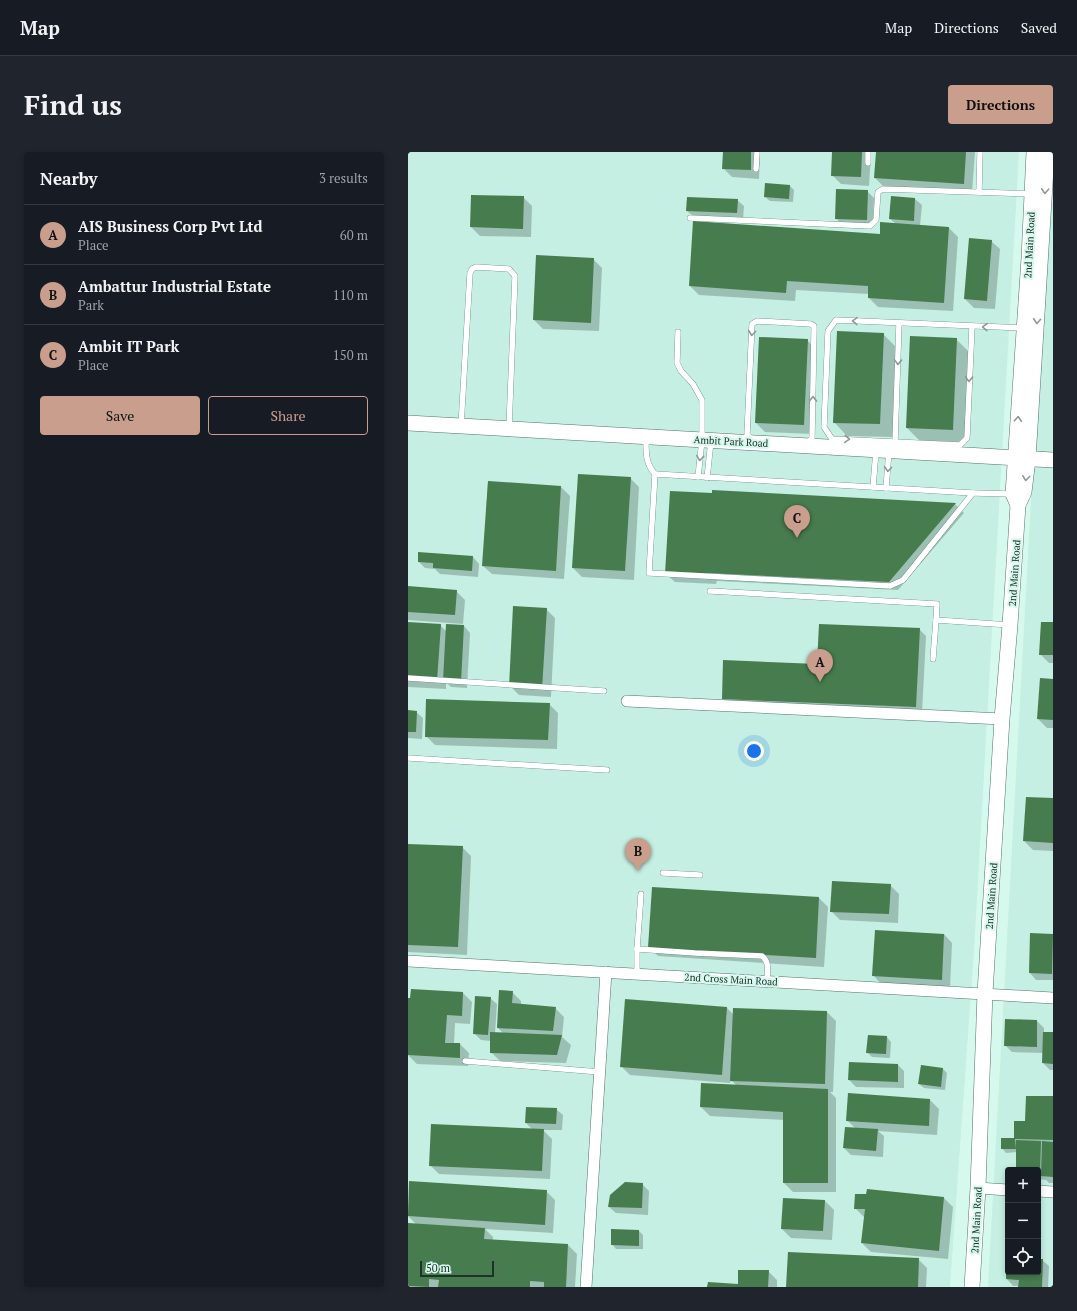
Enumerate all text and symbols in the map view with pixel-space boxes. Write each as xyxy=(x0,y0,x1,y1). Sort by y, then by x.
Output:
text: Map xyxy=(20,15,60,40)
text: Map xyxy=(885,18,912,37)
text: Directions xyxy=(934,18,999,37)
text: Saved xyxy=(1021,18,1057,37)
button: Directions xyxy=(948,85,1053,124)
text: Find us xyxy=(24,86,122,123)
text: Nearby xyxy=(40,167,98,190)
text: 3 results xyxy=(319,169,368,187)
one-way arrow xyxy=(1040,188,1049,194)
street label: 2nd Main Road xyxy=(1021,211,1038,279)
text: AIS Business Corp Pvt Ltd xyxy=(78,216,262,236)
text: A xyxy=(48,226,58,244)
text: 60 m xyxy=(340,226,368,244)
text: Place xyxy=(78,236,109,254)
text: Ambattur Industrial Estate xyxy=(78,276,271,296)
text: B xyxy=(49,286,57,304)
text: 110 m xyxy=(333,286,368,304)
text: Park xyxy=(78,296,104,314)
one-way arrow xyxy=(852,316,858,325)
one-way arrow xyxy=(1033,318,1042,324)
one-way arrow xyxy=(982,322,988,331)
one-way arrow xyxy=(747,330,756,336)
text: Ambit IT Park xyxy=(78,336,179,356)
text: C xyxy=(49,346,57,364)
text: 150 m xyxy=(333,346,368,364)
text: Place xyxy=(78,356,109,374)
one-way arrow xyxy=(893,359,902,365)
one-way arrow xyxy=(965,376,974,382)
button: Save xyxy=(40,396,200,435)
button: Share xyxy=(208,396,368,435)
one-way arrow xyxy=(809,396,817,402)
one-way arrow xyxy=(1014,416,1022,422)
street label: Ambit Park Road xyxy=(693,433,769,450)
one-way arrow xyxy=(844,435,850,444)
one-way arrow xyxy=(696,455,705,462)
one-way arrow xyxy=(883,466,892,472)
one-way arrow xyxy=(1021,475,1030,481)
pin: C xyxy=(784,505,810,538)
street label: 2nd Main Road xyxy=(1006,539,1023,607)
pin: A xyxy=(807,649,833,682)
your location xyxy=(744,741,764,761)
pin: B xyxy=(625,838,651,871)
street label: 2nd Main Road xyxy=(983,862,1000,930)
street label: 2nd Cross Main Road xyxy=(684,971,778,988)
map controls xyxy=(1005,1167,1041,1275)
button: + xyxy=(1005,1167,1041,1203)
street label: 2nd Main Road xyxy=(968,1186,985,1254)
button: − xyxy=(1005,1203,1041,1239)
button: locate xyxy=(1005,1239,1041,1275)
scale bar xyxy=(420,1259,494,1278)
text: 50 m xyxy=(426,1261,450,1275)

